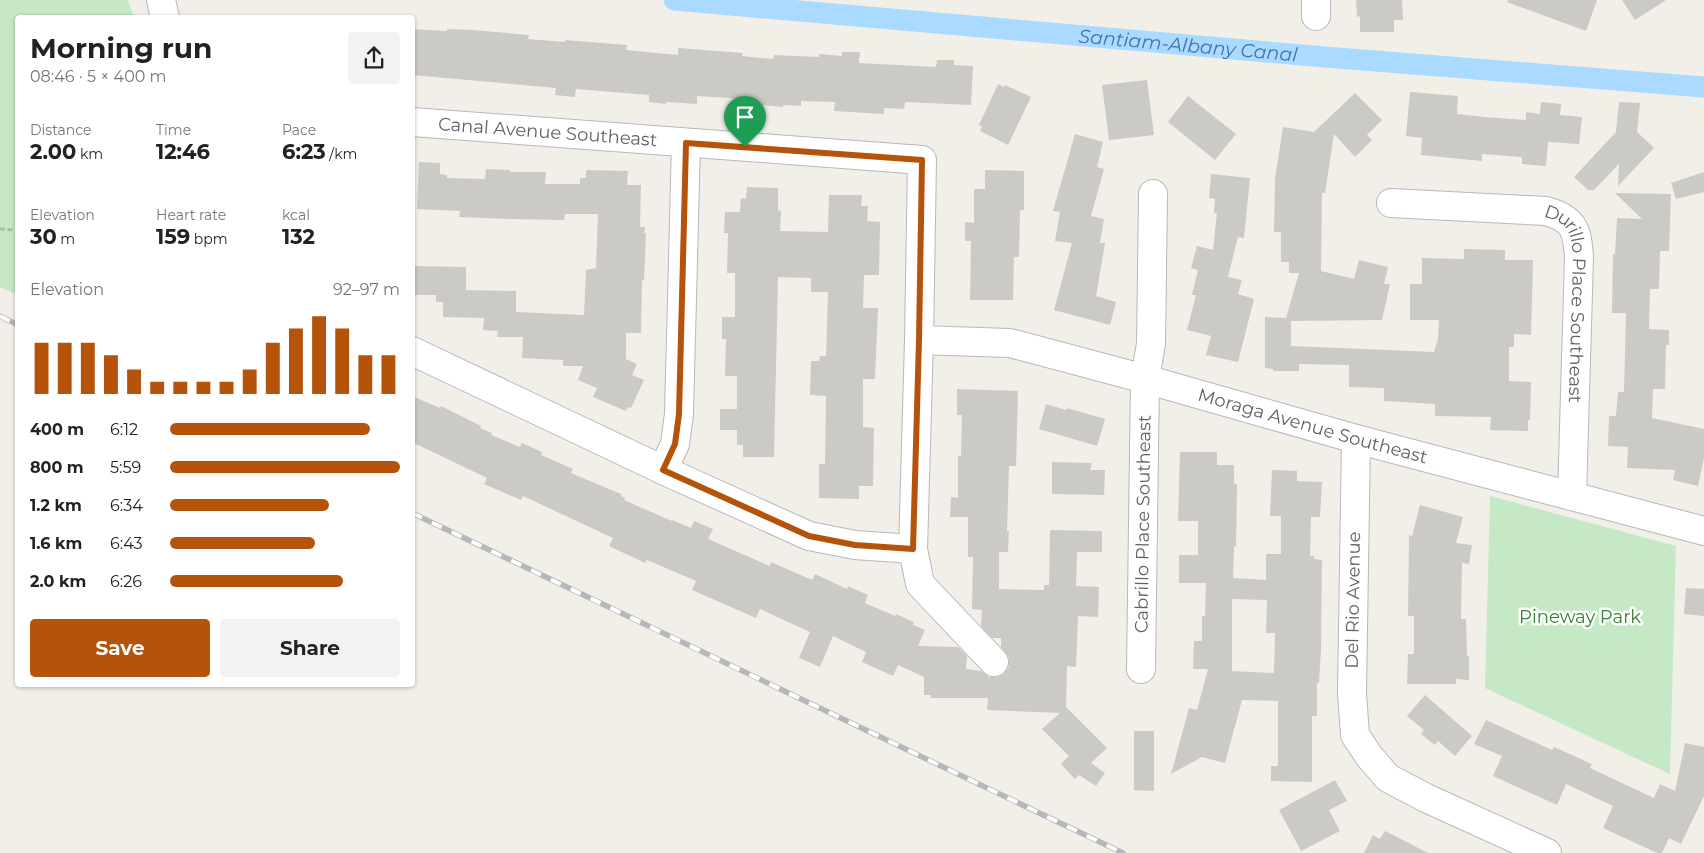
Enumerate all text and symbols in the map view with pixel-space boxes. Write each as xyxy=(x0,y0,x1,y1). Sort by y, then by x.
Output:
water label: Santiam-Albany Canal xyxy=(1078,24,1299,67)
text: Morning run xyxy=(30,31,212,65)
button: share xyxy=(348,32,400,84)
text: 08:46 · 5 × 400 m xyxy=(30,67,167,86)
pin xyxy=(724,96,766,147)
icon: arrive xyxy=(731,103,759,131)
street label: Canal Avenue Southeast xyxy=(437,113,658,151)
text: Distance xyxy=(30,121,92,139)
text: Time xyxy=(156,121,191,139)
text: Pace xyxy=(282,121,316,139)
text: 2.00 xyxy=(30,139,76,164)
text: 12:46 xyxy=(156,139,210,164)
text: 6:23 xyxy=(282,139,326,164)
text: km xyxy=(76,145,103,163)
text: /km xyxy=(326,145,357,163)
street label: Durillo Place Southeast xyxy=(1542,200,1590,403)
text: Elevation xyxy=(30,206,95,224)
text: Heart rate xyxy=(156,206,226,224)
text: kcal xyxy=(282,206,310,224)
text: 30 xyxy=(30,224,57,249)
text: 159 xyxy=(156,224,190,249)
text: 132 xyxy=(282,224,315,249)
text: m xyxy=(57,230,75,248)
text: bpm xyxy=(190,230,228,248)
text: Elevation xyxy=(30,280,104,299)
text: 92–97 m xyxy=(333,280,400,299)
street label: Moraga Avenue Southeast xyxy=(1195,384,1430,468)
street label: Cabrillo Place Southeast xyxy=(1130,415,1156,633)
text: 400 m xyxy=(30,420,84,439)
text: 6:12 xyxy=(110,420,138,439)
text: 800 m xyxy=(30,458,84,477)
text: 5:59 xyxy=(110,458,141,477)
text: 1.2 km xyxy=(30,496,82,515)
text: 6:34 xyxy=(110,496,143,515)
street label: Del Rio Avenue xyxy=(1341,531,1365,669)
text: 1.6 km xyxy=(30,534,82,553)
text: 6:43 xyxy=(110,534,143,553)
text: 2.0 km xyxy=(30,572,86,591)
text: 6:26 xyxy=(110,572,142,591)
park label: Pineway Park xyxy=(1519,606,1641,628)
button: Save xyxy=(30,619,210,677)
button: Share xyxy=(220,619,400,677)

